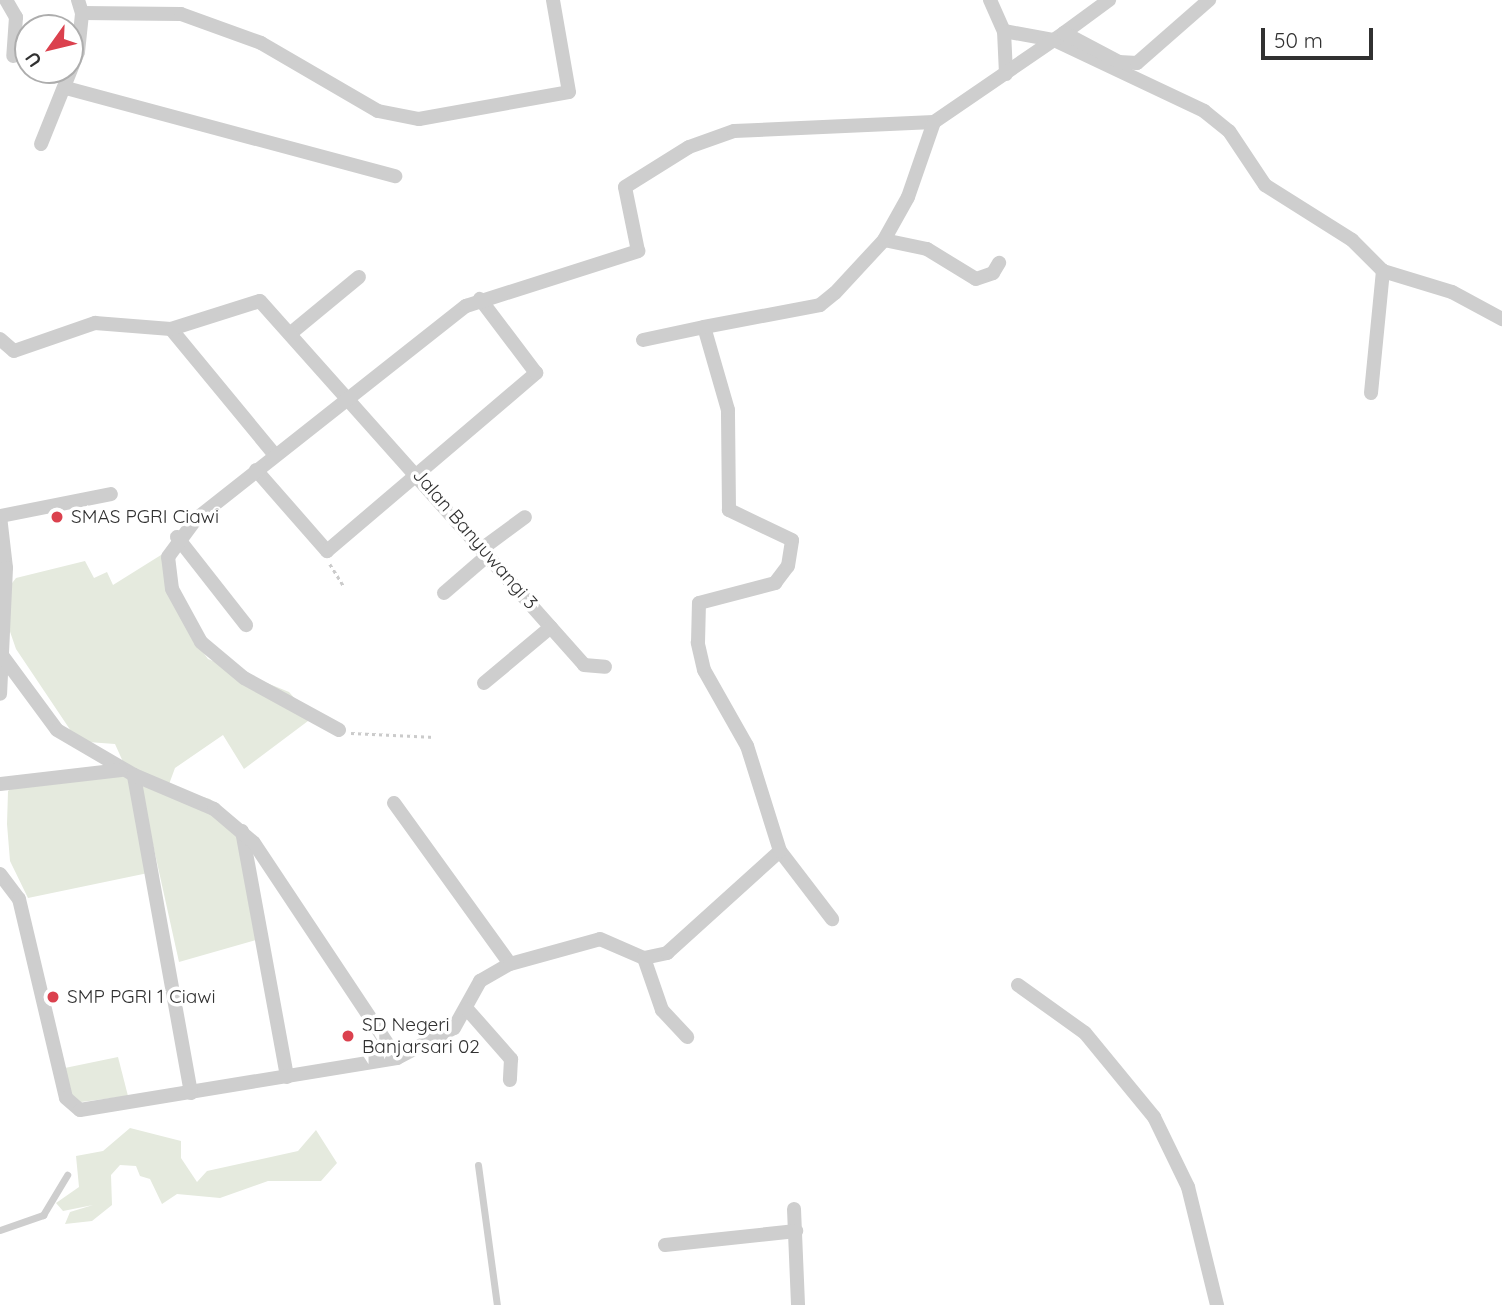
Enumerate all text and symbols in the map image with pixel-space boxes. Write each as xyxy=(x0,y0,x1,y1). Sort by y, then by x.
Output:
north arrow xyxy=(14,14,84,84)
scale bar xyxy=(1264,14,1376,58)
text: 50 m xyxy=(1274,27,1323,53)
text: U xyxy=(20,47,47,72)
street label: Jalan Banyuwangi 3 xyxy=(408,464,542,614)
place label: SMAS PGRI Ciawi xyxy=(71,506,219,528)
marker: SMAS PGRI Ciawi xyxy=(49,509,65,525)
place label: SMP PGRI 1 Ciawi xyxy=(67,986,216,1008)
marker: SMP PGRI 1 Ciawi xyxy=(45,989,61,1005)
place label: SD Negeri Banjarsari 02 xyxy=(362,1014,480,1058)
marker: SD Negeri Banjarsari 02 xyxy=(340,1028,356,1044)

